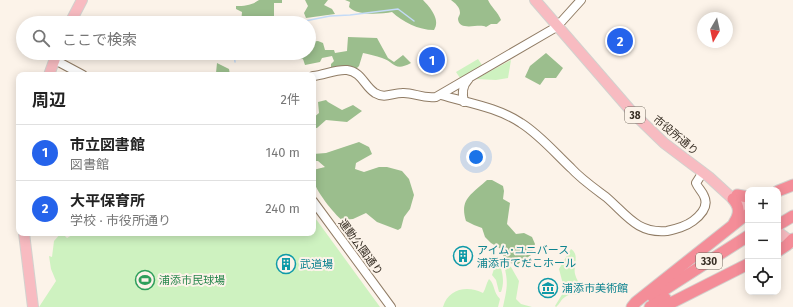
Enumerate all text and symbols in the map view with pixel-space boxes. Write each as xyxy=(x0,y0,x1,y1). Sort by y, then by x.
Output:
north arrow xyxy=(697,12,733,48)
search box xyxy=(16,16,316,60)
pin: 2 xyxy=(607,26,633,56)
icon: search xyxy=(30,27,52,49)
text: ここで検索 xyxy=(62,31,137,49)
pin: 1 xyxy=(419,45,445,75)
text: 周辺 xyxy=(32,90,66,111)
text: 2件 xyxy=(281,92,300,107)
road number: 38 xyxy=(625,107,645,123)
street label: 市役所通り xyxy=(650,113,701,158)
text: 市立図書館 xyxy=(70,136,145,154)
text: 1 xyxy=(42,145,48,160)
text: 140 m xyxy=(266,145,300,160)
your location xyxy=(466,147,486,167)
text: 図書館 xyxy=(70,157,109,172)
map controls xyxy=(745,187,781,295)
button: + xyxy=(745,187,781,223)
text: 大平保育所 xyxy=(70,192,145,210)
text: 2 xyxy=(42,201,48,216)
text: 240 m xyxy=(265,201,300,216)
text: 学校 · 市役所通り xyxy=(70,213,171,228)
street label: 運動公園通り xyxy=(336,217,385,278)
button: − xyxy=(745,223,781,259)
place label: アイム･ユニバース 浦添市てだこホール xyxy=(477,244,576,270)
building icon: アイム･ユニバース 浦添市てだこホール xyxy=(452,245,474,267)
building icon: 武道場 xyxy=(275,253,297,275)
road number: 330 xyxy=(696,253,722,269)
place label: 武道場 xyxy=(300,258,333,271)
button: locate xyxy=(745,259,781,295)
sports icon: 浦添市民球場 xyxy=(134,269,156,291)
place label: 浦添市民球場 xyxy=(159,274,225,287)
museum icon: 浦添市美術館 xyxy=(537,277,559,299)
place label: 浦添市美術館 xyxy=(562,282,628,295)

